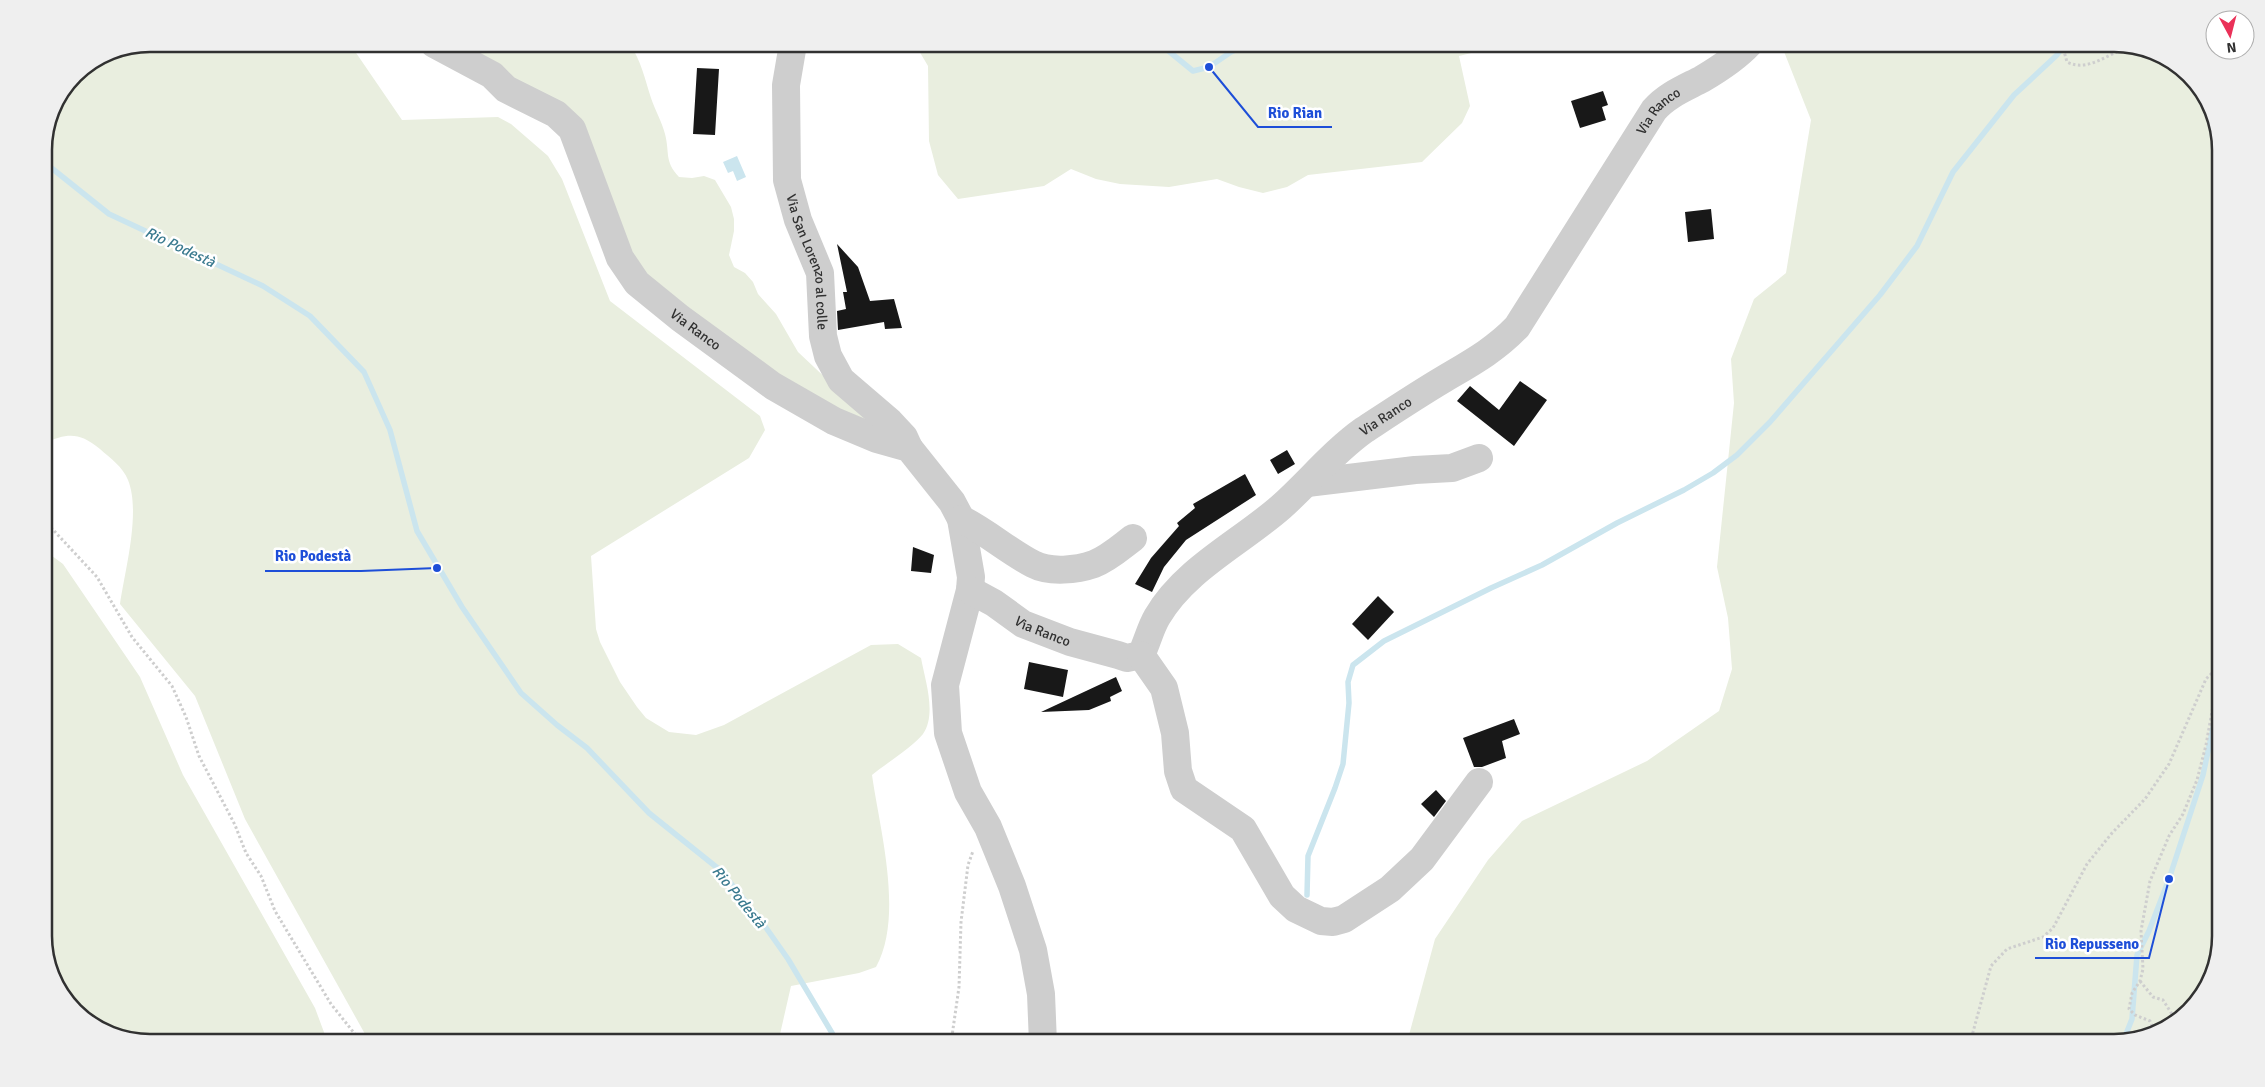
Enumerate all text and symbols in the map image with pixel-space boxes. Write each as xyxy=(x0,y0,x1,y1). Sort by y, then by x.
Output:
north arrow xyxy=(2205,10,2255,60)
text: N xyxy=(2226,38,2237,56)
street label: Via Ranco xyxy=(1633,84,1684,138)
callout: Rio Rian xyxy=(1258,97,1332,127)
text: Rio Rian xyxy=(1268,104,1322,122)
street label: Via San Lorenzo al colle xyxy=(782,192,831,330)
water label: Rio Podestà xyxy=(142,223,218,271)
street label: Via Ranco xyxy=(666,305,724,354)
street label: Via Ranco xyxy=(1356,393,1415,440)
callout: Rio Podestà xyxy=(265,541,361,571)
text: Rio Podestà xyxy=(275,547,352,565)
street label: Via Ranco xyxy=(1011,612,1073,650)
water label: Rio Podestà xyxy=(708,862,770,932)
callout: Rio Repusseno xyxy=(2035,928,2149,958)
text: Rio Repusseno xyxy=(2045,935,2139,953)

